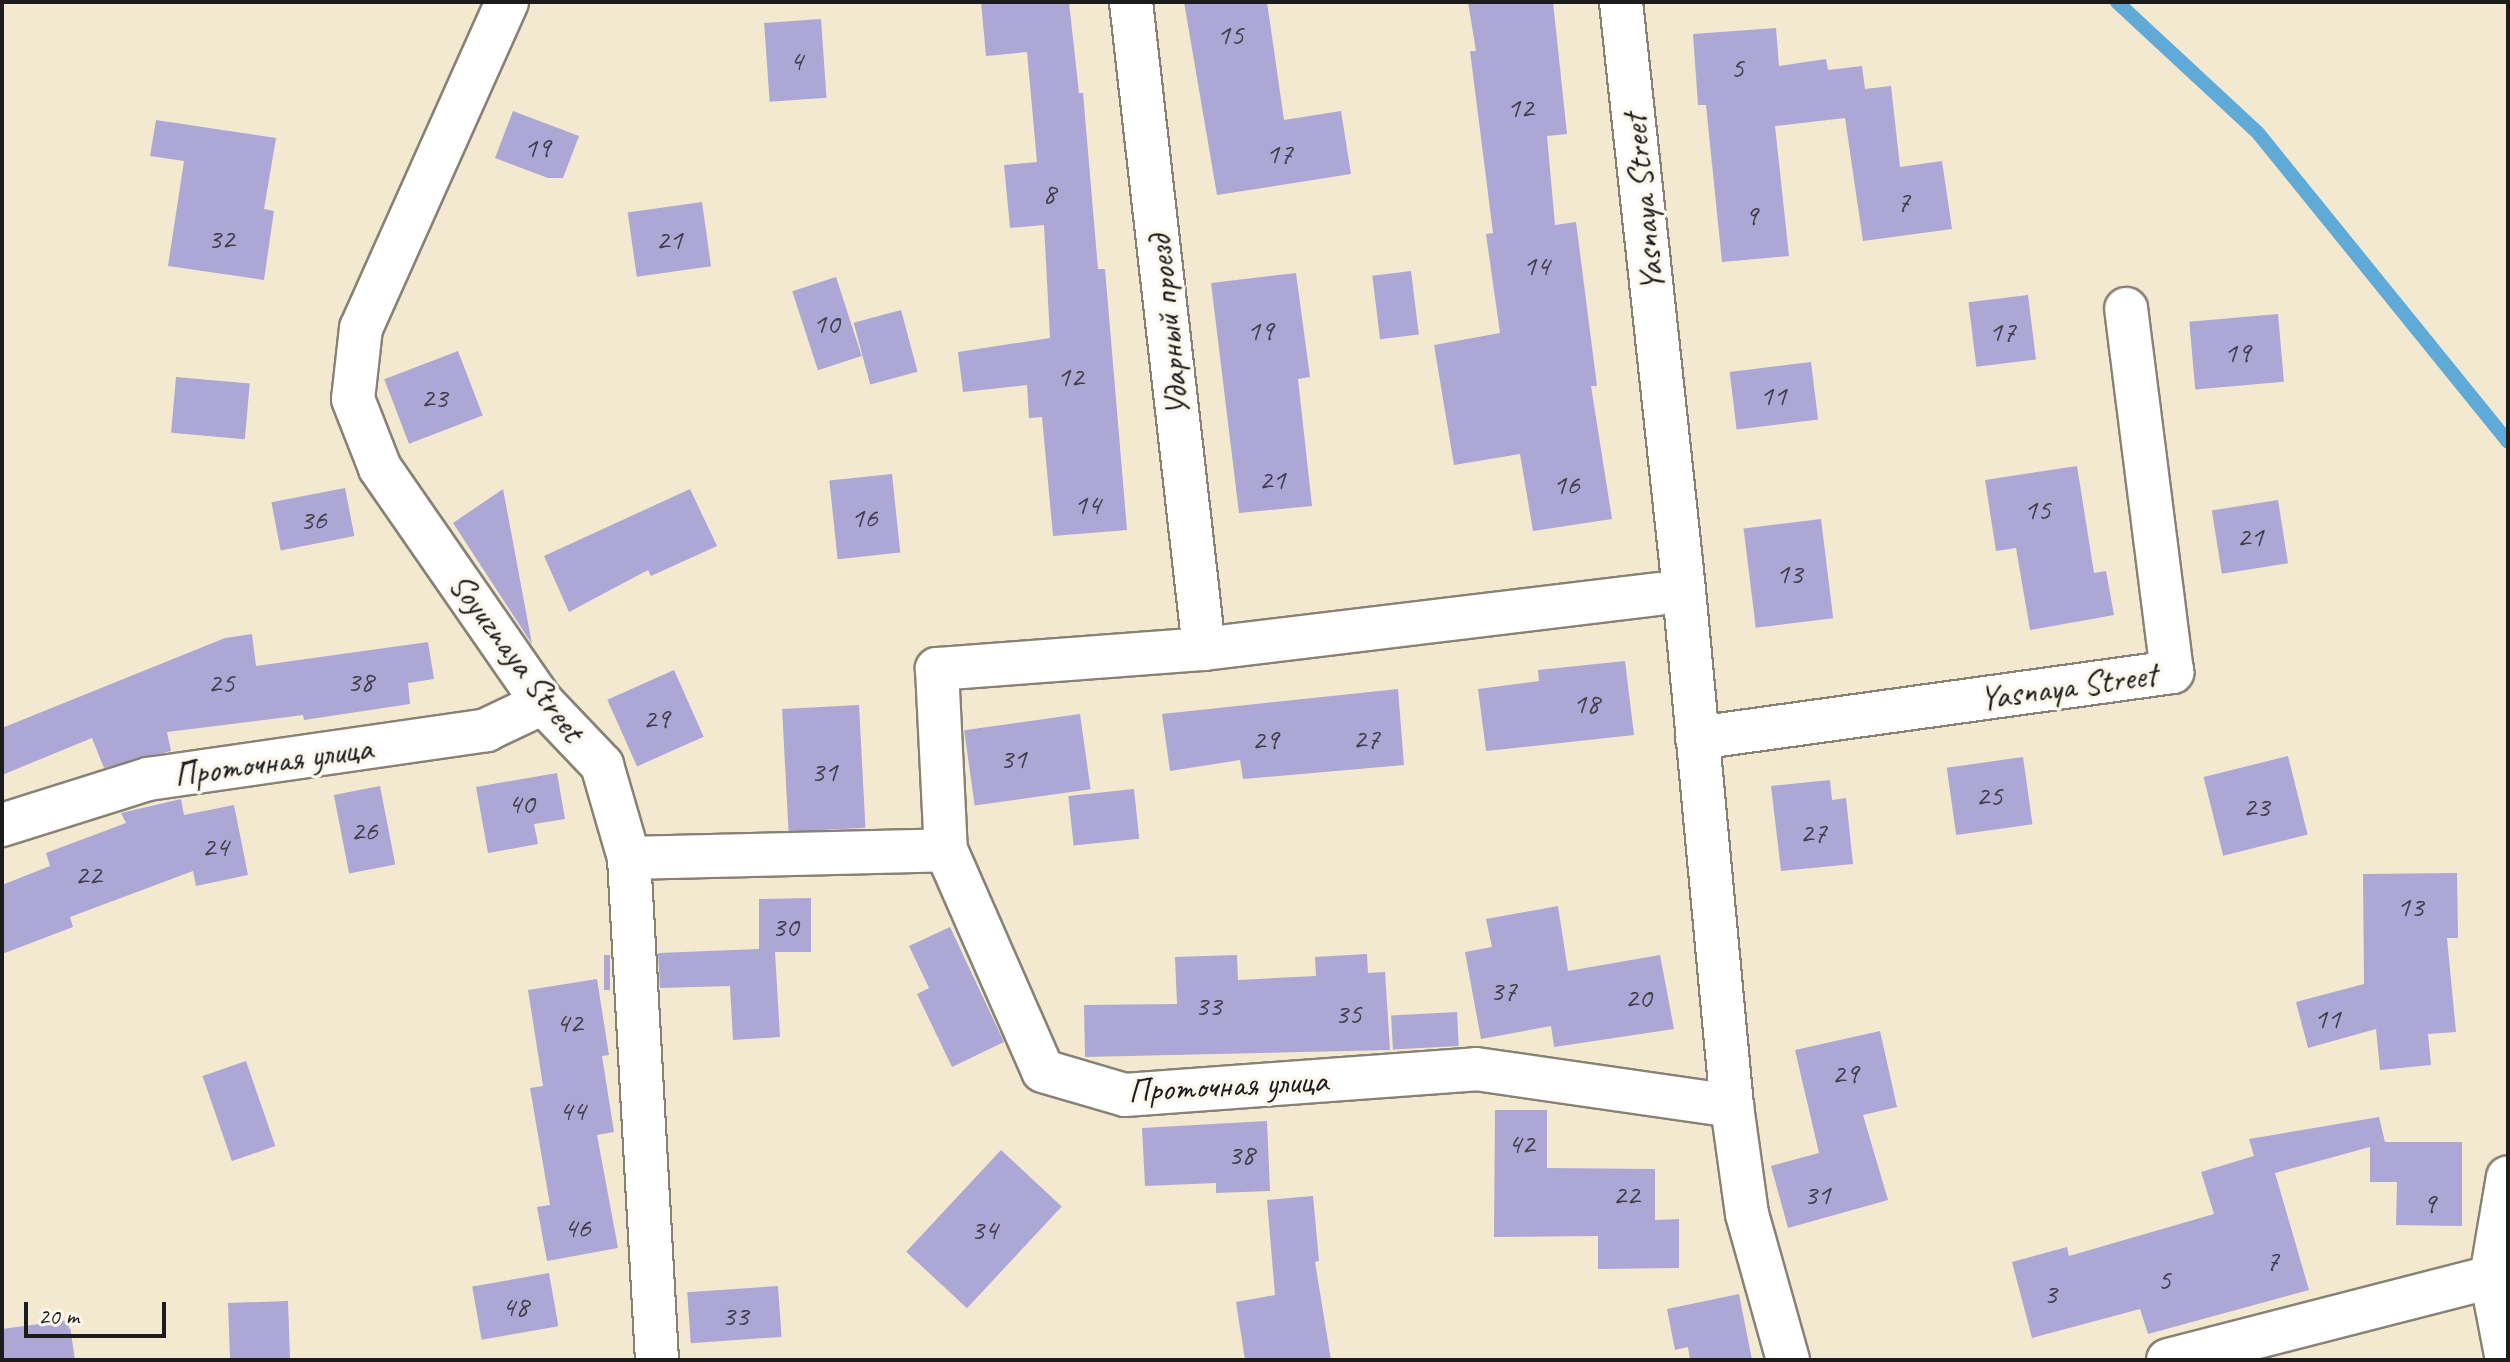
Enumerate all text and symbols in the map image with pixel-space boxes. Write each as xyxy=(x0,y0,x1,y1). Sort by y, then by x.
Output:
house number: 15 xyxy=(1217,16,1243,52)
house number: 4 xyxy=(789,42,803,78)
house number: 5 xyxy=(1730,49,1744,85)
house number: 12 xyxy=(1507,89,1533,125)
street label: Yasnaya Street xyxy=(1613,112,1673,294)
house number: 19 xyxy=(524,129,550,165)
house number: 17 xyxy=(1266,135,1292,171)
house number: 8 xyxy=(1042,175,1056,211)
house number: 7 xyxy=(1896,183,1910,219)
house number: 9 xyxy=(1744,197,1758,233)
house number: 32 xyxy=(208,220,234,256)
house number: 21 xyxy=(656,221,682,257)
street label: Ударный проезд xyxy=(1138,234,1198,418)
house number: 14 xyxy=(1523,247,1549,283)
house number: 10 xyxy=(813,305,839,341)
house number: 19 xyxy=(1247,312,1273,348)
house number: 17 xyxy=(1989,313,2015,349)
house number: 19 xyxy=(2224,334,2250,370)
house number: 12 xyxy=(1057,358,1083,394)
house number: 11 xyxy=(1760,377,1786,413)
house number: 23 xyxy=(421,379,447,415)
house number: 21 xyxy=(1259,461,1285,497)
house number: 16 xyxy=(1553,466,1579,502)
house number: 14 xyxy=(1074,486,1100,522)
house number: 15 xyxy=(2024,491,2050,527)
house number: 16 xyxy=(851,499,877,535)
house number: 36 xyxy=(300,501,326,537)
house number: 21 xyxy=(2237,518,2263,554)
house number: 13 xyxy=(1776,555,1802,591)
street label: Soyuznaya Street xyxy=(440,565,594,749)
street label: Yasnaya Street xyxy=(1977,653,2159,719)
house number: 38 xyxy=(347,663,373,699)
house number: 25 xyxy=(208,664,234,700)
house number: 18 xyxy=(1573,685,1599,721)
house number: 29 xyxy=(643,700,669,736)
house number: 27 xyxy=(1353,720,1379,756)
house number: 29 xyxy=(1252,721,1278,757)
street label: Проточная улица xyxy=(170,727,376,795)
house number: 31 xyxy=(1000,740,1026,776)
house number: 31 xyxy=(811,753,837,789)
house number: 25 xyxy=(1976,777,2002,813)
house number: 40 xyxy=(508,785,534,821)
house number: 23 xyxy=(2243,788,2269,824)
house number: 26 xyxy=(351,812,377,848)
house number: 27 xyxy=(1800,814,1826,850)
house number: 24 xyxy=(202,828,228,864)
house number: 22 xyxy=(75,856,101,892)
house number: 13 xyxy=(2397,888,2423,924)
house number: 30 xyxy=(772,908,798,944)
house number: 37 xyxy=(1490,972,1516,1008)
house number: 20 xyxy=(1625,979,1651,1015)
house number: 33 xyxy=(1195,987,1221,1023)
house number: 35 xyxy=(1335,995,1361,1031)
house number: 11 xyxy=(2314,1000,2340,1036)
house number: 42 xyxy=(556,1004,582,1040)
house number: 29 xyxy=(1832,1055,1858,1091)
street label: Проточная улица xyxy=(1126,1059,1330,1111)
house number: 44 xyxy=(559,1092,585,1128)
house number: 42 xyxy=(1508,1125,1534,1161)
house number: 38 xyxy=(1228,1136,1254,1172)
house number: 22 xyxy=(1613,1176,1639,1212)
house number: 31 xyxy=(1804,1176,1830,1212)
house number: 9 xyxy=(2422,1185,2436,1221)
house number: 46 xyxy=(564,1209,590,1245)
house number: 34 xyxy=(971,1211,997,1247)
house number: 7 xyxy=(2265,1242,2279,1278)
house number: 5 xyxy=(2157,1261,2171,1297)
house number: 3 xyxy=(2043,1275,2057,1311)
scale bar xyxy=(28,1286,170,1336)
house number: 48 xyxy=(502,1288,528,1324)
house number: 33 xyxy=(722,1297,748,1333)
text: 20 m xyxy=(38,1301,79,1331)

